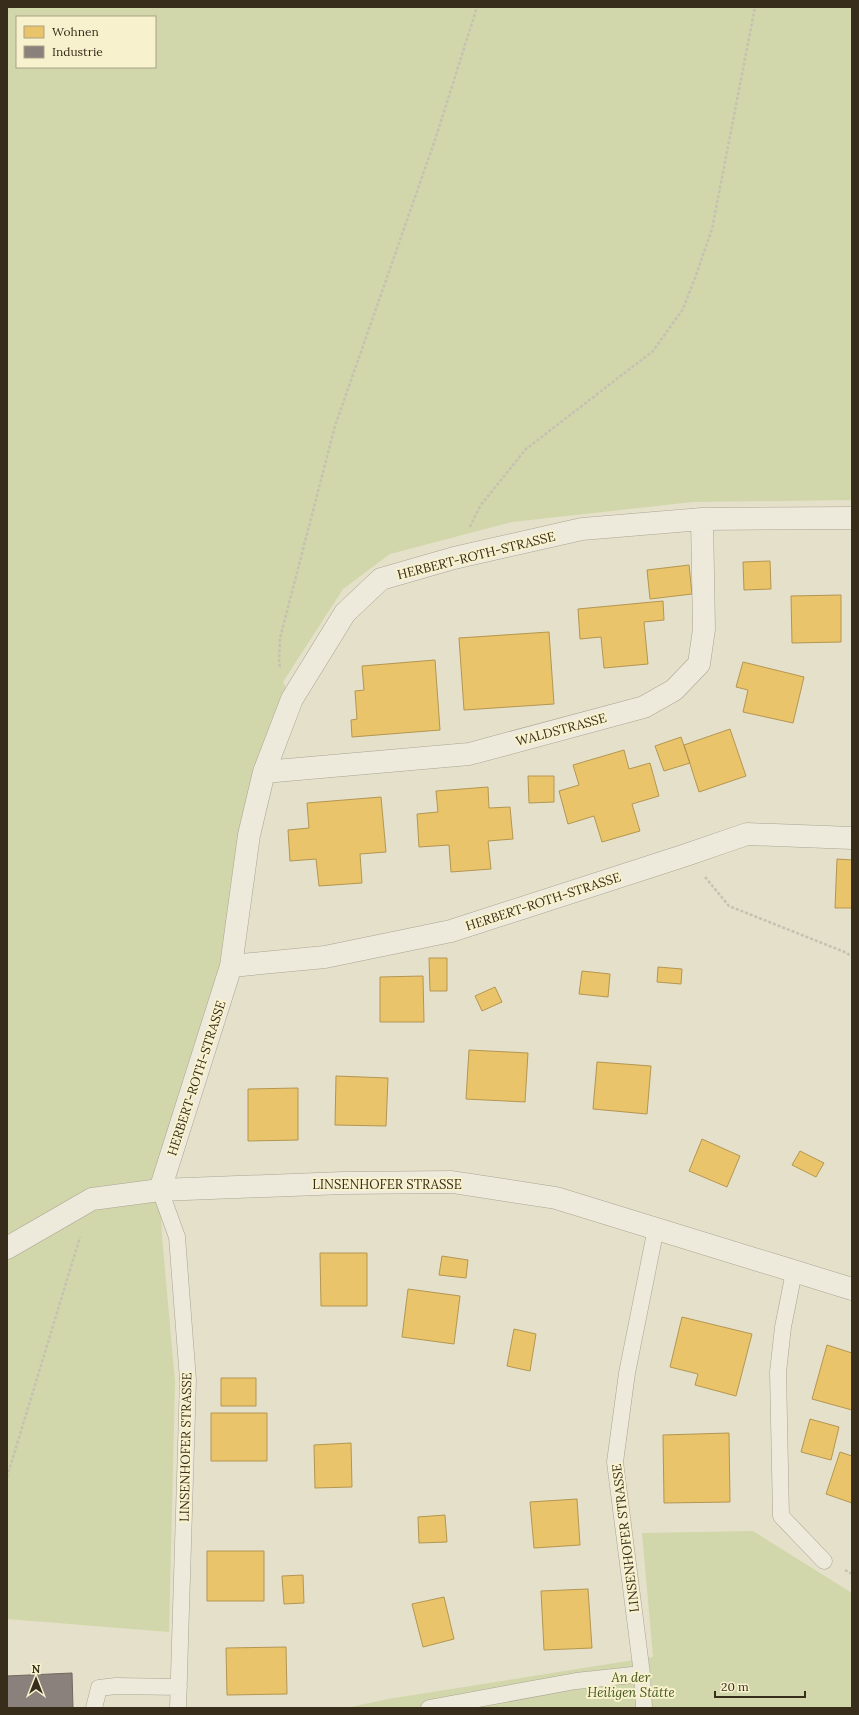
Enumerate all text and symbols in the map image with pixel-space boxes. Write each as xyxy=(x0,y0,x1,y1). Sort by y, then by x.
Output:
legend xyxy=(16,16,156,68)
text: Wohnen xyxy=(52,24,99,39)
text: Industrie xyxy=(52,44,103,59)
street label: HERBERT-ROTH-STRASSE xyxy=(395,528,557,583)
street label: WALDSTRASSE xyxy=(514,709,608,750)
street label: HERBERT-ROTH-STRASSE xyxy=(463,868,623,935)
street label: HERBERT-ROTH-STRASSE xyxy=(163,998,230,1158)
street label: LINSENHOFER STRASSE xyxy=(312,1176,462,1193)
street label: LINSENHOFER STRASSE xyxy=(176,1372,195,1522)
street label: LINSENHOFER STRASSE xyxy=(608,1463,643,1613)
north arrow xyxy=(16,1659,56,1699)
text: N xyxy=(32,1662,41,1676)
park label: An der Heiligen Stätte xyxy=(587,1669,675,1701)
scale bar xyxy=(715,1673,805,1699)
text: 20 m xyxy=(721,1679,749,1694)

